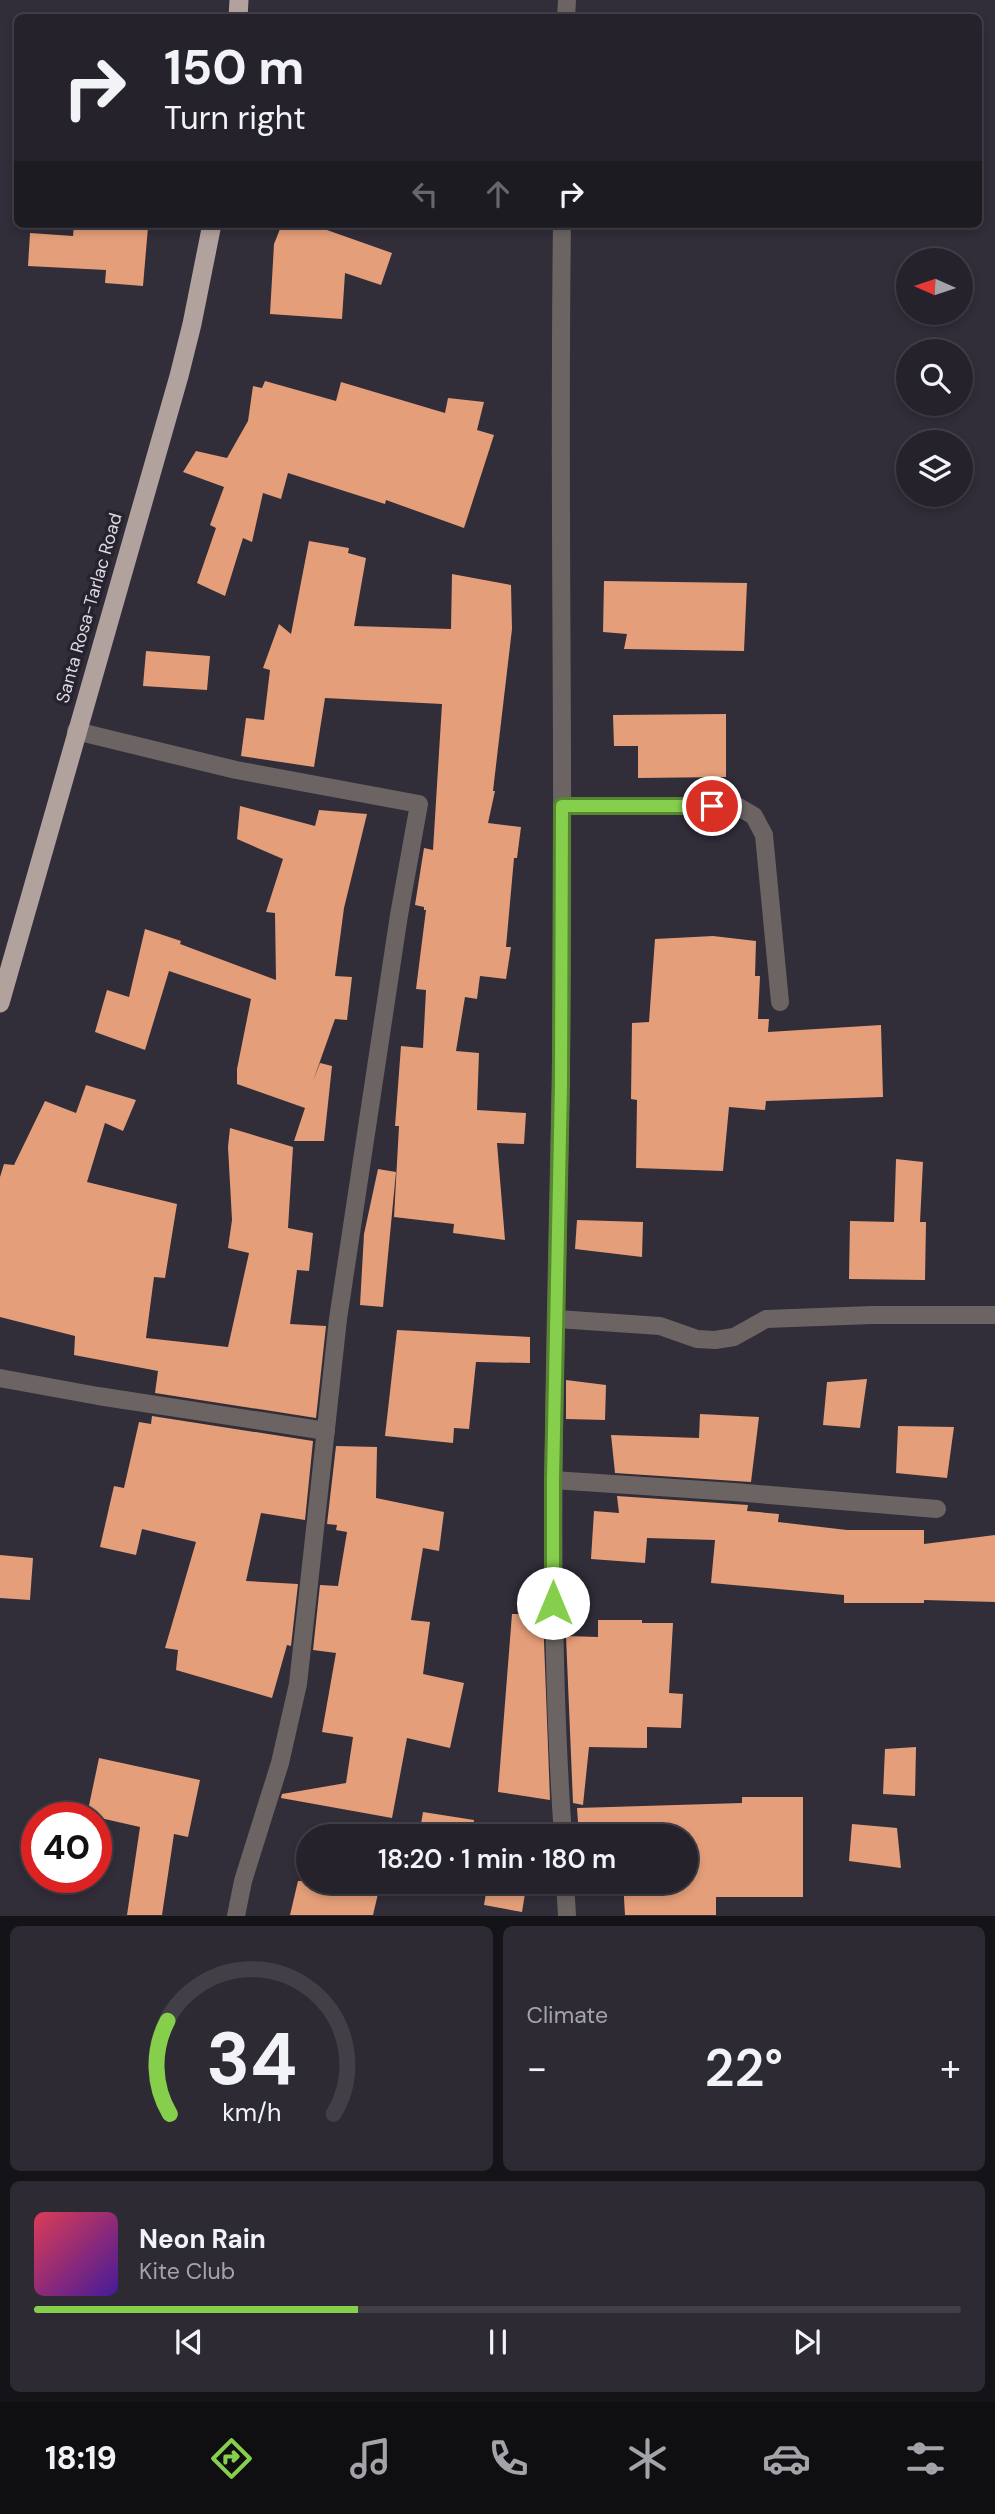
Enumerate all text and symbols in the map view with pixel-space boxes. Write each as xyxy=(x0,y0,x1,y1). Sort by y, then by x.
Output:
text: 150 m xyxy=(164,35,304,99)
icon: right xyxy=(49,42,140,133)
text: Turn right xyxy=(164,97,306,139)
icon: left xyxy=(406,175,444,213)
icon: ahead xyxy=(479,175,517,213)
icon: right xyxy=(552,175,590,213)
north arrow xyxy=(896,248,973,326)
map controls xyxy=(896,248,973,507)
button: search xyxy=(896,339,973,416)
button: layers xyxy=(896,430,973,507)
street label: Santa Rosa-Tarlac Road xyxy=(50,510,128,706)
pin xyxy=(682,776,742,836)
icon: arrive xyxy=(693,787,731,825)
position arrow xyxy=(516,1566,590,1640)
speed limit sign: 40 xyxy=(21,1802,112,1893)
text: 18:20 · 1 min · 180 m xyxy=(378,1842,616,1876)
text: Climate xyxy=(527,2000,608,2030)
text: 34 xyxy=(206,2013,297,2108)
text: 22° xyxy=(704,2034,783,2102)
text: − xyxy=(527,2043,547,2093)
text: + xyxy=(940,2043,961,2093)
text: km/h xyxy=(222,2096,281,2129)
text: Neon Rain xyxy=(139,2222,266,2256)
text: Kite Club xyxy=(139,2256,235,2286)
icon: previous xyxy=(170,2323,208,2361)
icon: pause xyxy=(479,2323,517,2361)
icon: next xyxy=(788,2323,826,2361)
icon: directions xyxy=(207,2434,256,2483)
icon: music xyxy=(346,2434,395,2483)
icon: phone xyxy=(484,2434,533,2483)
icon: climate xyxy=(623,2434,672,2483)
icon: car xyxy=(762,2434,811,2483)
icon: filters xyxy=(901,2434,950,2483)
text: 18:19 xyxy=(45,2437,117,2479)

